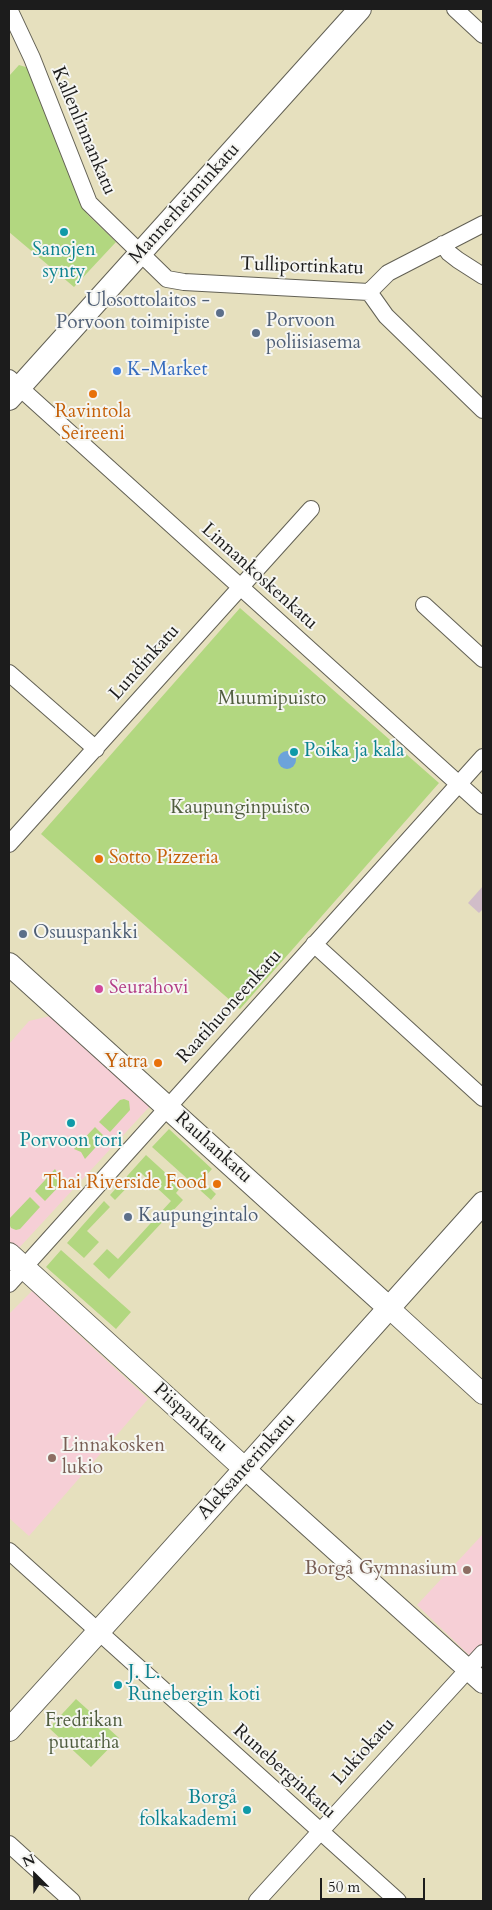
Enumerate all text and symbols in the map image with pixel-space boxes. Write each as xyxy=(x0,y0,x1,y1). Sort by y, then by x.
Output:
street label: Kallenlinnankatu xyxy=(46,63,120,199)
street label: Mannerheiminkatu xyxy=(125,139,245,269)
marker: Sanojen synty xyxy=(58,226,70,238)
place label: Sanojen synty xyxy=(32,240,96,284)
street label: Tulliportinkatu xyxy=(240,253,364,281)
place label: Ulosottolaitos - Porvoon toimipiste xyxy=(56,291,210,335)
marker: Ulosottolaitos - Porvoon toimipiste xyxy=(214,307,226,319)
place label: Porvoon poliisiasema xyxy=(266,311,361,355)
marker: Porvoon poliisiasema xyxy=(250,327,262,339)
place label: K-Market xyxy=(127,360,207,382)
marker: K-Market xyxy=(111,365,123,377)
marker: Ravintola Seireeni xyxy=(87,388,99,400)
place label: Ravintola Seireeni xyxy=(55,402,131,446)
street label: Linnankoskenkatu xyxy=(196,519,322,635)
street label: Lundinkatu xyxy=(105,621,185,705)
park label: Muumipuisto xyxy=(218,689,326,711)
place label: Poika ja kala xyxy=(304,741,404,763)
marker: Poika ja kala xyxy=(288,746,300,758)
park label: Kaupunginpuisto xyxy=(170,798,310,820)
place label: Sotto Pizzeria xyxy=(109,848,219,870)
marker: Sotto Pizzeria xyxy=(93,853,105,865)
place label: Osuuspankki xyxy=(33,923,138,945)
marker: Osuuspankki xyxy=(17,928,29,940)
street label: Raatihuoneenkatu xyxy=(173,945,287,1069)
place label: Seurahovi xyxy=(109,978,188,1000)
marker: Seurahovi xyxy=(93,983,105,995)
place label: Yatra xyxy=(104,1052,148,1074)
marker: Yatra xyxy=(152,1057,164,1069)
street label: Rauhankatu xyxy=(170,1107,256,1189)
marker: Porvoon tori xyxy=(65,1117,77,1129)
place label: Porvoon tori xyxy=(19,1131,123,1153)
place label: Thai Riverside Food xyxy=(43,1173,207,1195)
marker: Thai Riverside Food xyxy=(211,1178,223,1190)
place label: Kaupungintalo xyxy=(138,1206,258,1228)
marker: Kaupungintalo xyxy=(122,1211,134,1223)
street label: Piispankatu xyxy=(148,1379,232,1457)
street label: Aleksanterinkatu xyxy=(193,1409,301,1525)
place label: Linnakosken lukio xyxy=(62,1436,165,1480)
marker: Linnakosken lukio xyxy=(46,1452,58,1464)
place label: Borgå Gymnasium xyxy=(305,1559,457,1581)
marker: Borgå Gymnasium xyxy=(461,1564,473,1576)
place label: J. L. Runebergin koti xyxy=(128,1663,260,1707)
marker: J. L. Runebergin koti xyxy=(112,1679,124,1691)
park label: Fredrikan puutarha xyxy=(45,1711,123,1755)
street label: Lukiokatu xyxy=(328,1714,400,1790)
street label: Runeberginkatu xyxy=(228,1720,340,1824)
place label: Borgå folkakademi xyxy=(139,1788,237,1832)
marker: Borgå folkakademi xyxy=(241,1804,253,1816)
north arrow xyxy=(10,1850,60,1900)
text: N xyxy=(20,1850,38,1872)
scale bar xyxy=(322,1868,427,1900)
text: 50 m xyxy=(328,1877,360,1897)

